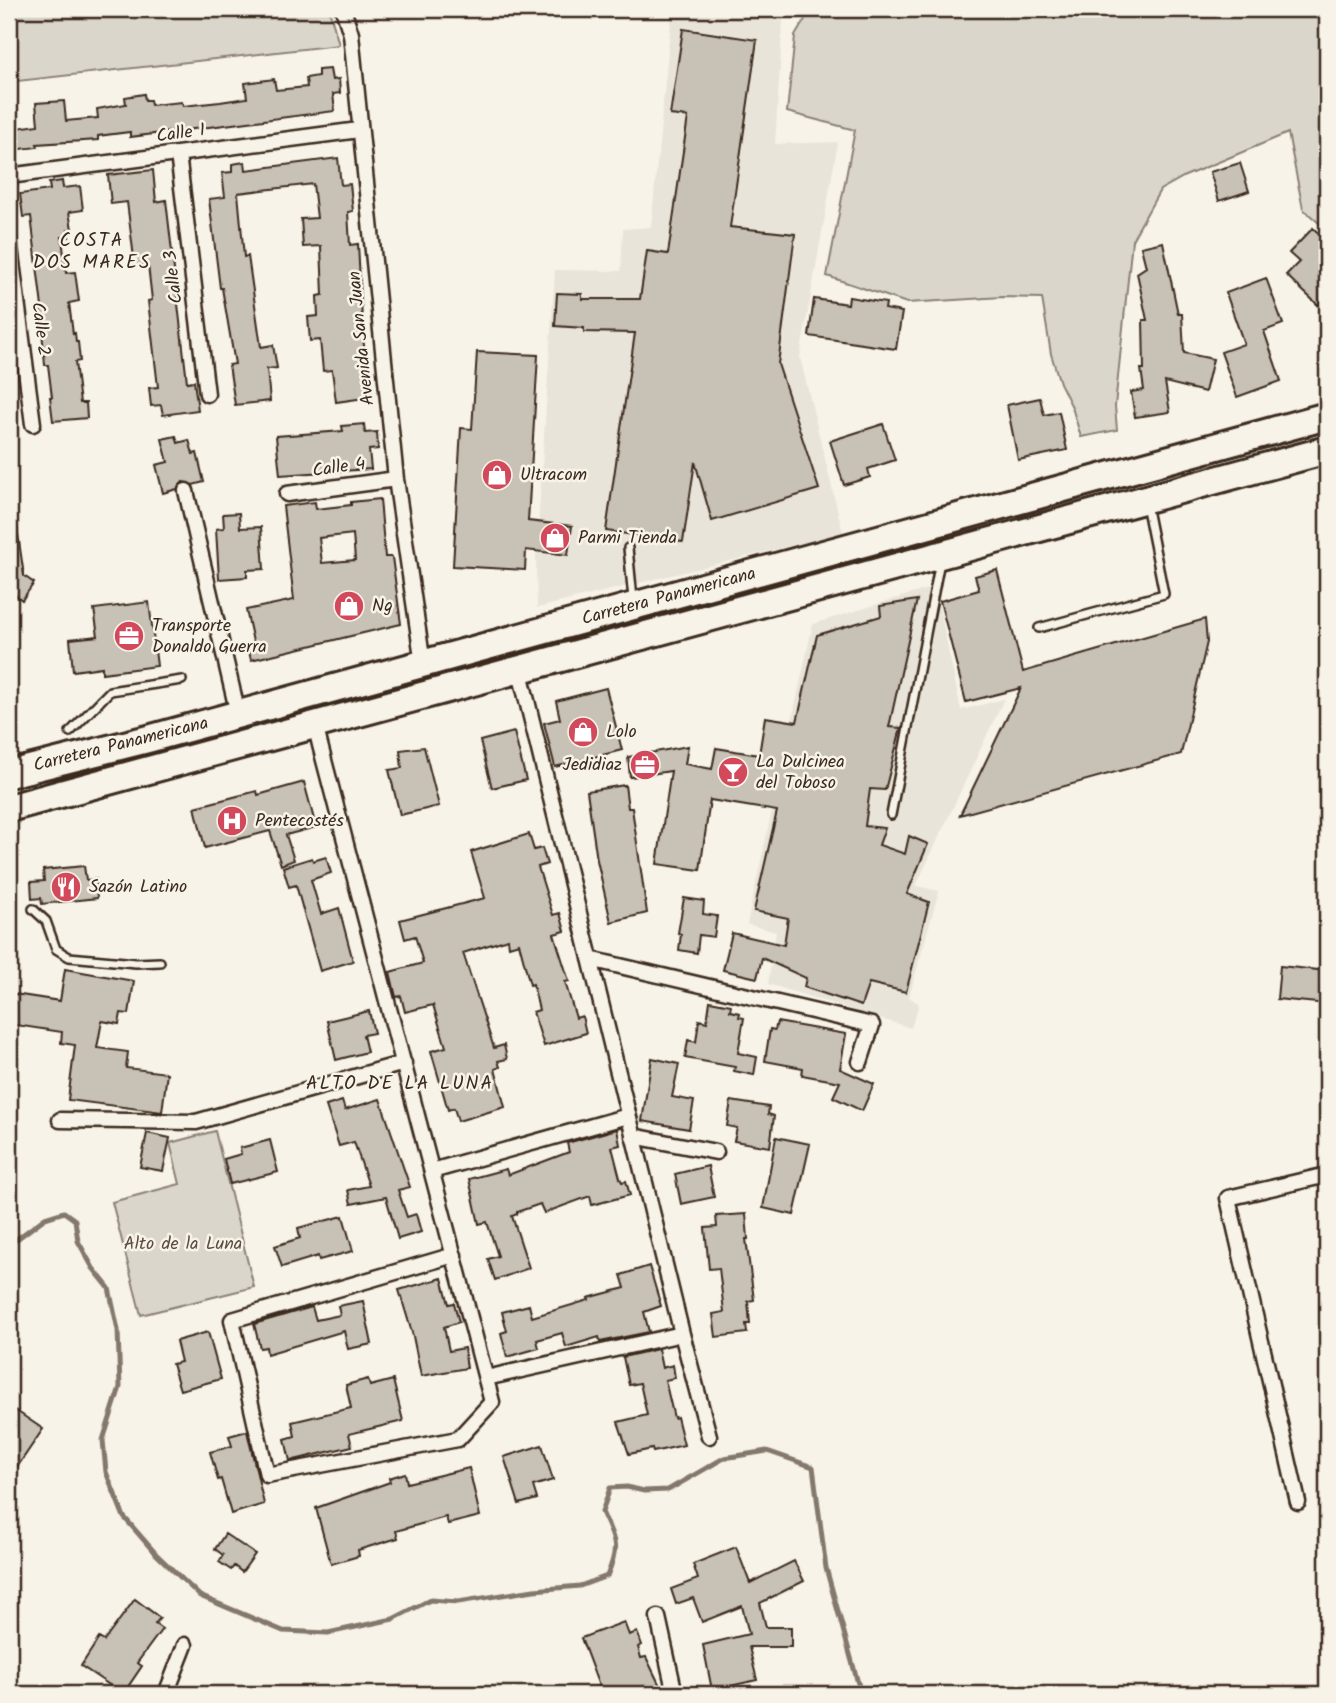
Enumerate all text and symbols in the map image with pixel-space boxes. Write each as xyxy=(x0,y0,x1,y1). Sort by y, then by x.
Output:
street label: Calle 1 xyxy=(155,116,207,152)
district label: COSTA DOS MARES xyxy=(33,226,151,278)
street label: Calle 3 xyxy=(156,249,192,305)
street label: Avenida San Juan xyxy=(341,269,383,407)
street label: Calle 2 xyxy=(22,301,58,357)
street label: Calle 4 xyxy=(311,450,367,486)
shop icon: Ultracom xyxy=(480,458,514,492)
place label: Ultracom xyxy=(520,461,587,490)
shop icon: Parmi Tienda xyxy=(538,521,572,555)
place label: Parmi Tienda xyxy=(578,524,677,553)
street label: Carretera Panamericana xyxy=(579,560,759,634)
shop icon: Ng xyxy=(332,589,366,623)
place label: Ng xyxy=(372,592,393,621)
place label: Transporte Donaldo Guerra xyxy=(152,612,267,662)
office icon: Transporte Donaldo Guerra xyxy=(112,619,146,653)
street label: Carretera Panamericana xyxy=(30,709,212,781)
shop icon: Lolo xyxy=(566,715,600,749)
place label: Lolo xyxy=(606,718,637,747)
office icon: Jedidiaz xyxy=(628,748,662,782)
place label: La Dulcinea del Toboso xyxy=(756,748,845,798)
place label: Jedidiaz xyxy=(563,751,622,780)
bar icon: La Dulcinea del Toboso xyxy=(716,755,750,789)
hospital icon: Pentecostés xyxy=(215,804,249,838)
place label: Pentecostés xyxy=(255,807,344,836)
restaurant icon: Sazón Latino xyxy=(49,870,83,904)
place label: Sazón Latino xyxy=(89,873,187,902)
district label: ALTO DE LA LUNA xyxy=(306,1069,494,1099)
park label: Alto de la Luna xyxy=(124,1230,242,1259)

